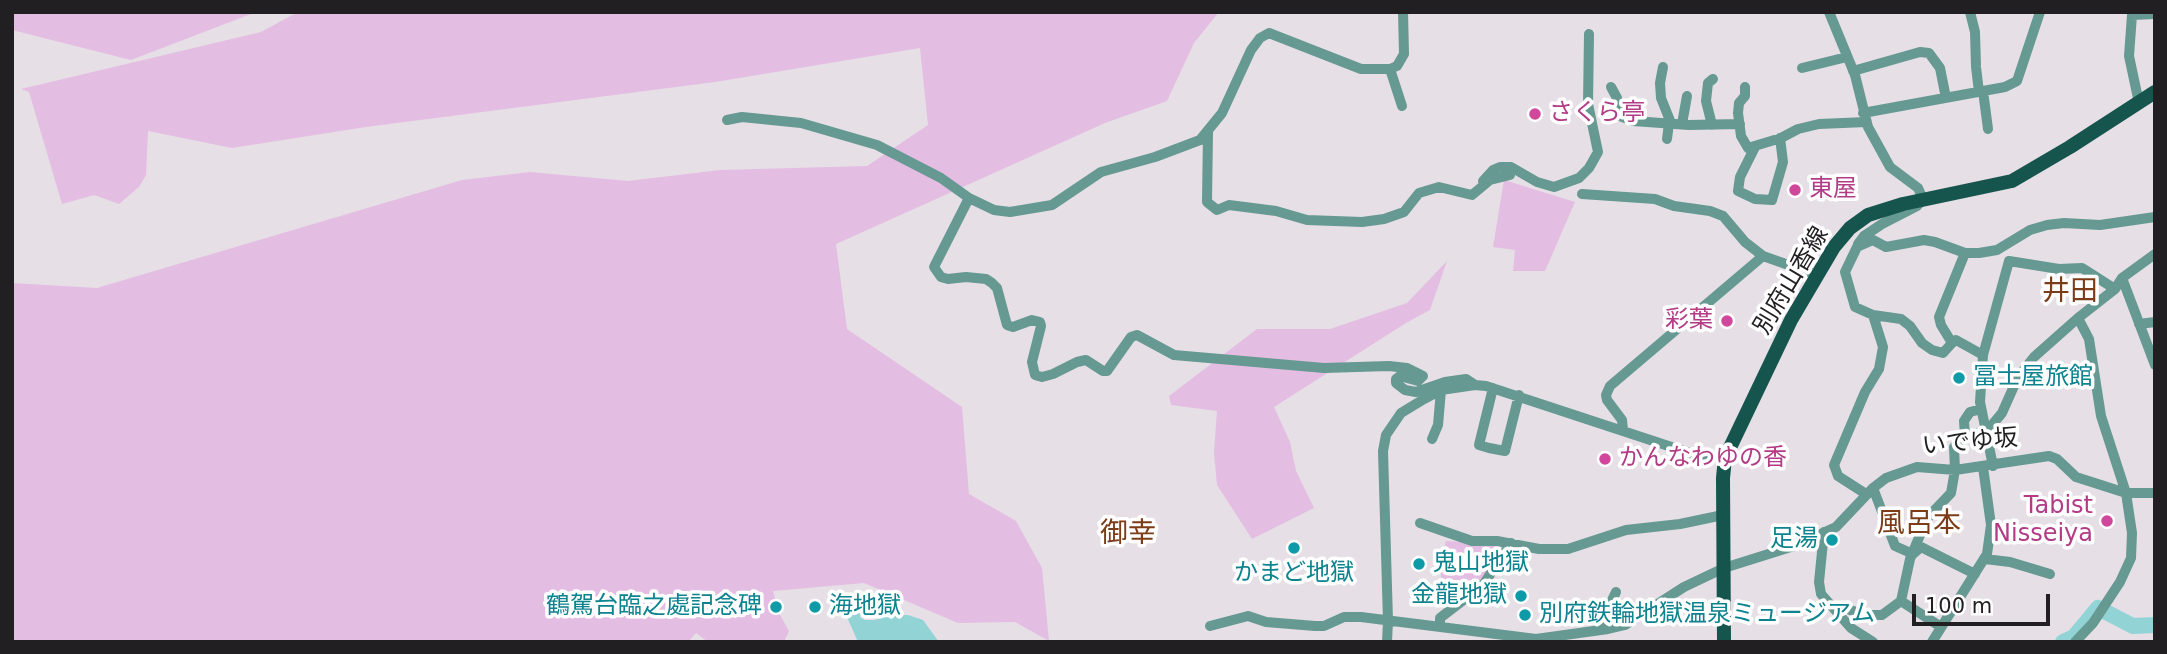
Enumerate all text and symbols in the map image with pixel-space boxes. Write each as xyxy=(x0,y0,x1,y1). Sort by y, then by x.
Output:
place label: さくら亭 xyxy=(1549,100,1645,128)
marker: さくら亭 xyxy=(1527,106,1543,122)
place label: 東屋 xyxy=(1809,176,1857,204)
marker: 東屋 xyxy=(1787,182,1803,198)
street label: 別府山香線 xyxy=(1749,222,1835,340)
district label: 井田 xyxy=(2042,276,2098,310)
place label: 彩葉 xyxy=(1665,307,1713,335)
marker: 彩葉 xyxy=(1719,313,1735,329)
place label: 冨士屋旅館 xyxy=(1973,364,2093,392)
marker: 冨士屋旅館 xyxy=(1951,370,1967,386)
street label: いでゆ坂 xyxy=(1921,424,2019,462)
place label: かんなわゆの香 xyxy=(1619,445,1787,473)
marker: かんなわゆの香 xyxy=(1597,451,1613,467)
place label: Tabist Nisseiya xyxy=(1993,493,2093,549)
district label: 風呂本 xyxy=(1877,508,1961,542)
marker: Tabist Nisseiya xyxy=(2099,513,2115,529)
district label: 御幸 xyxy=(1100,518,1156,552)
place label: 足湯 xyxy=(1770,526,1818,554)
marker: 足湯 xyxy=(1824,532,1840,548)
marker: かまど地獄 xyxy=(1286,540,1302,556)
place label: 鬼山地獄 xyxy=(1433,550,1529,578)
marker: 鬼山地獄 xyxy=(1411,556,1427,572)
place label: かまど地獄 xyxy=(1234,560,1354,588)
scale bar xyxy=(1915,580,2053,624)
place label: 金龍地獄 xyxy=(1411,582,1507,610)
marker: 金龍地獄 xyxy=(1513,588,1529,604)
place label: 鶴駕台臨之處記念碑 xyxy=(546,593,762,621)
place label: 海地獄 xyxy=(829,593,901,621)
text: 100 m xyxy=(1925,594,1992,618)
marker: 鶴駕台臨之處記念碑 xyxy=(768,599,784,615)
marker: 海地獄 xyxy=(807,599,823,615)
place label: 別府鉄輪地獄温泉ミュージアム xyxy=(1539,601,1875,629)
marker: 別府鉄輪地獄温泉ミュージアム xyxy=(1517,607,1533,623)

